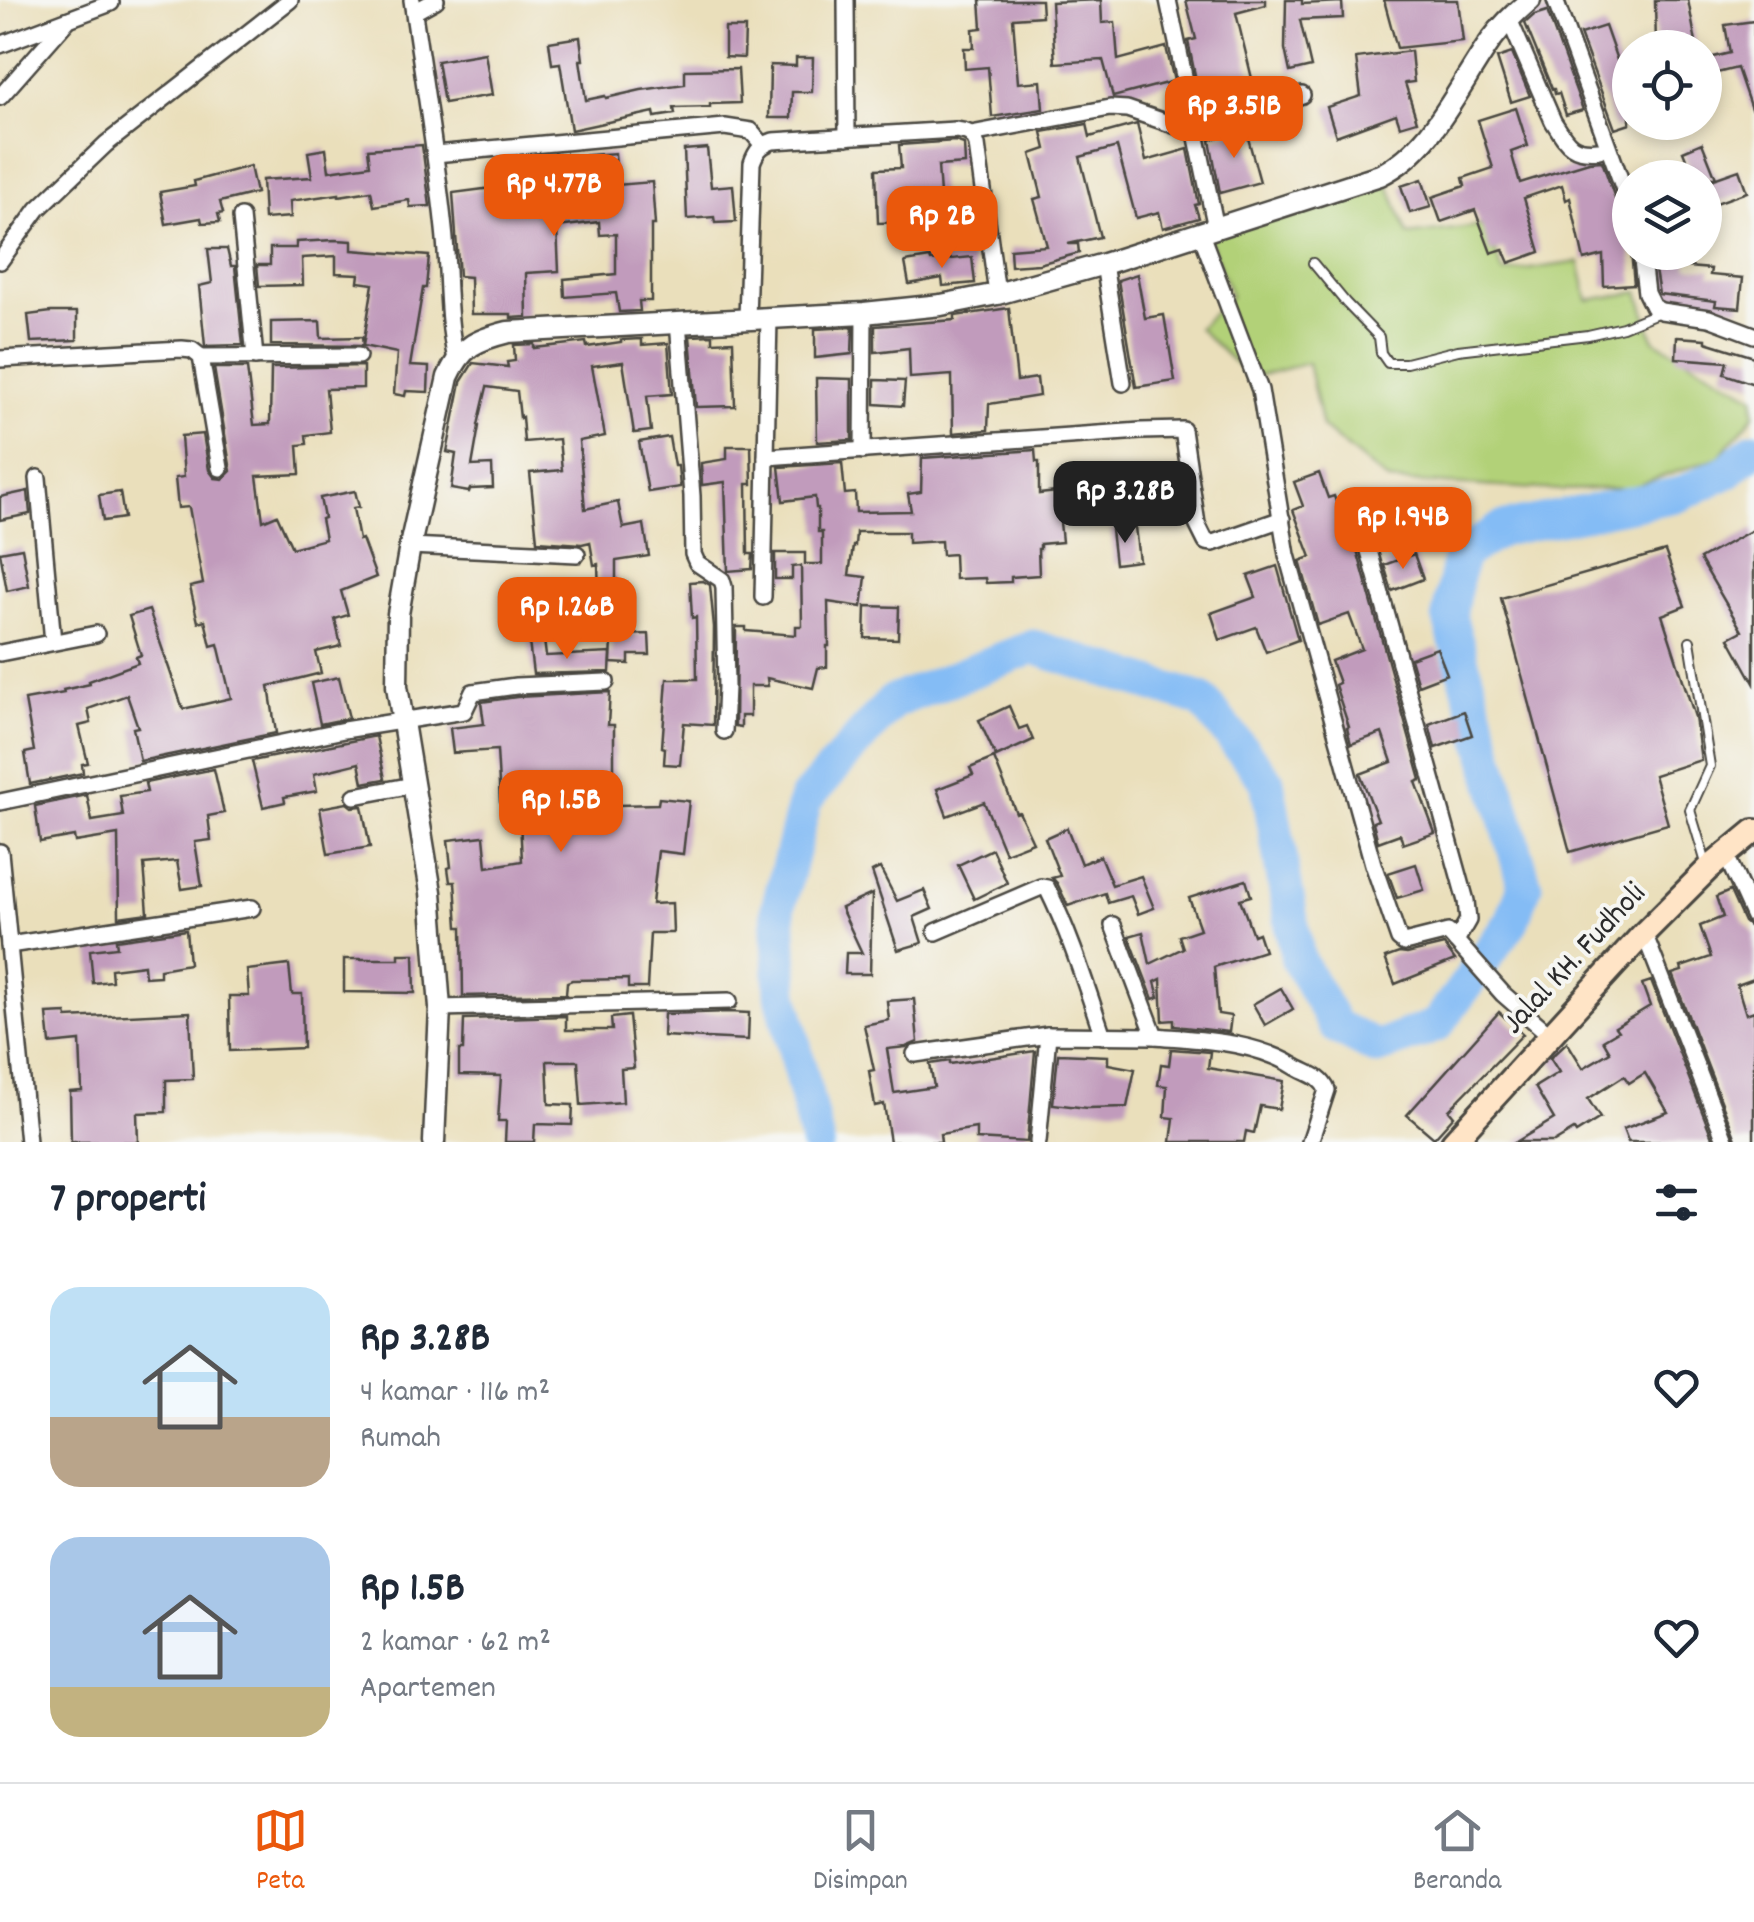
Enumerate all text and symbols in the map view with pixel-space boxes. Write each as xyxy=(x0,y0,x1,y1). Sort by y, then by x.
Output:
map controls xyxy=(1612,30,1722,270)
button: locate xyxy=(1612,30,1722,140)
pin: Rp 3.51B xyxy=(1131,76,1337,161)
text: Rp 3.51B xyxy=(1187,85,1281,131)
pin: Rp 4.77B xyxy=(451,154,657,239)
button: layers xyxy=(1612,160,1722,270)
text: Rp 4.77B xyxy=(506,163,602,209)
pin: Rp 2B xyxy=(872,186,1012,271)
text: Rp 2B xyxy=(909,195,975,241)
pin: Rp 3.28B xyxy=(1022,461,1228,546)
text: Rp 3.28B xyxy=(1075,470,1175,516)
pin: Rp 1.94B xyxy=(1300,487,1506,572)
text: Rp 1.94B xyxy=(1356,496,1450,542)
pin: Rp 1.26B xyxy=(464,577,670,662)
text: Rp 1.26B xyxy=(520,586,614,632)
pin: Rp 1.5B xyxy=(469,770,653,855)
text: Rp 1.5B xyxy=(521,779,601,825)
street label: Jalal KH. Fudholi xyxy=(1493,873,1659,1046)
text: 7 properti xyxy=(50,1172,206,1232)
icon: filters xyxy=(1649,1175,1704,1230)
text: Rp 3.28B xyxy=(360,1311,490,1371)
icon: home xyxy=(130,1327,250,1447)
icon: heart xyxy=(1649,1360,1704,1415)
text: 4 kamar · 116 m² xyxy=(360,1371,550,1417)
text: Rumah xyxy=(360,1417,441,1463)
text: Rp 1.5B xyxy=(360,1561,465,1621)
icon: home xyxy=(130,1577,250,1697)
icon: heart xyxy=(1649,1610,1704,1665)
text: 2 kamar · 62 m² xyxy=(360,1621,551,1667)
text: Apartemen xyxy=(360,1667,496,1713)
tab: Peta xyxy=(253,1803,308,1903)
tab: Disimpan xyxy=(813,1803,908,1903)
tab: Beranda xyxy=(1413,1803,1501,1903)

